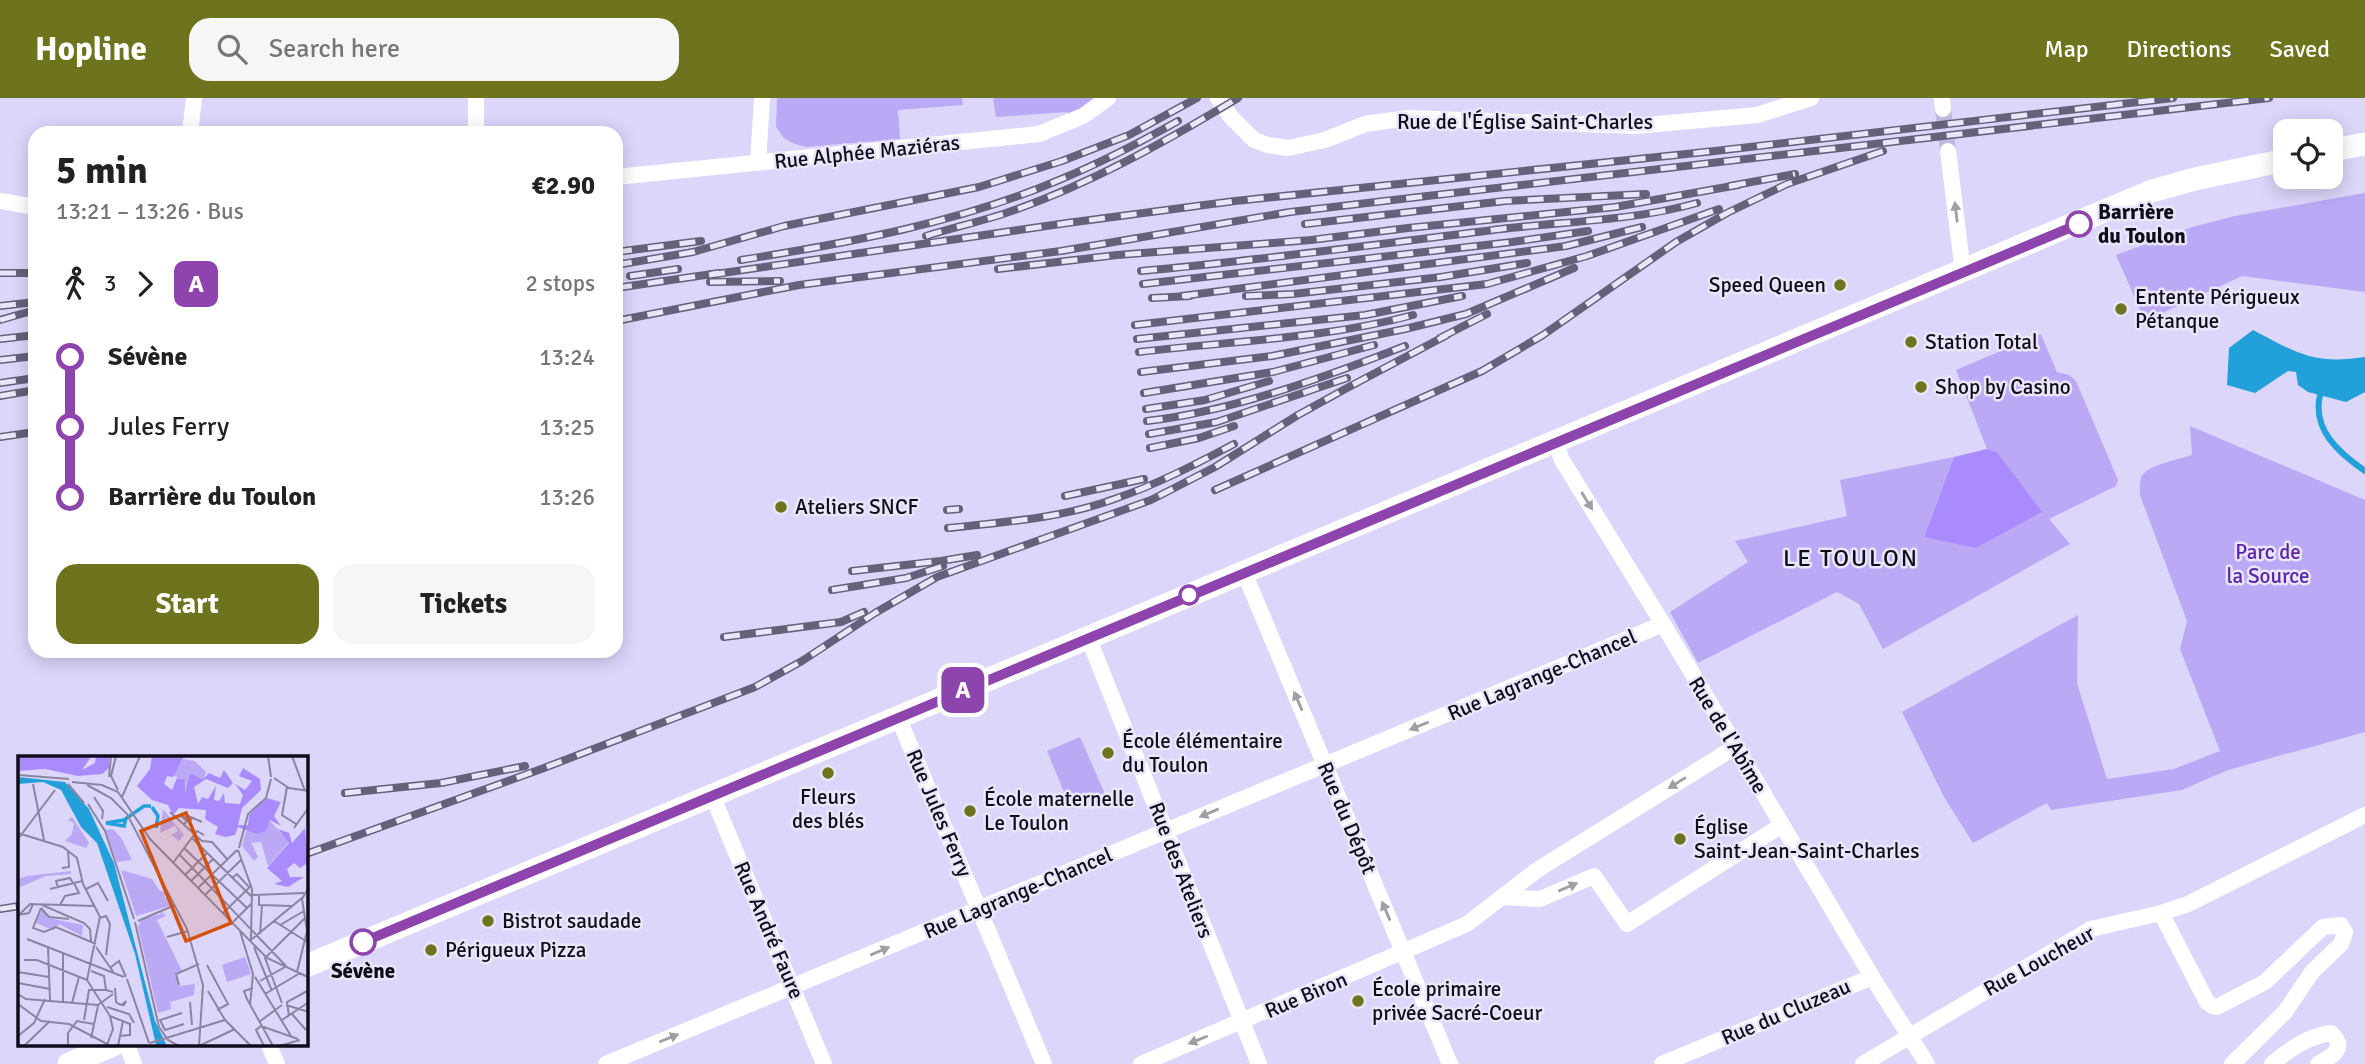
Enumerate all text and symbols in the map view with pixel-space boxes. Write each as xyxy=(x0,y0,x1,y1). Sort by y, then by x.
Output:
search box xyxy=(189,18,679,81)
text: Hopline xyxy=(35,29,147,70)
icon: search xyxy=(213,30,251,68)
text: Search here xyxy=(269,33,400,65)
text: Map xyxy=(2044,34,2089,64)
text: Directions xyxy=(2127,34,2232,64)
text: Saved xyxy=(2270,34,2330,64)
street label: Rue de l'Église Saint-Charles xyxy=(1397,109,1653,135)
map controls xyxy=(2273,119,2343,189)
button: locate xyxy=(2273,119,2343,189)
street label: Rue Alphée Maziéras xyxy=(773,129,961,175)
text: 5 min xyxy=(56,147,148,194)
text: €2.90 xyxy=(531,170,595,202)
text: 13:21 – 13:26 · Bus xyxy=(56,197,244,226)
place label: Barrière du Toulon xyxy=(2098,199,2186,249)
one-way arrow xyxy=(1950,201,1961,223)
marker: Barrière du Toulon xyxy=(2066,211,2092,237)
icon: walk xyxy=(56,265,94,303)
icon: forward xyxy=(126,265,164,303)
text: 3 xyxy=(104,269,116,298)
text: A xyxy=(188,269,204,299)
text: 2 stops xyxy=(525,269,595,298)
place label: Speed Queen xyxy=(1709,272,1826,298)
marker: Speed Queen xyxy=(1832,277,1848,293)
place label: Entente Périgueux Pétanque xyxy=(2135,284,2300,334)
marker: Entente Périgueux Pétanque xyxy=(2113,301,2129,317)
place label: Station Total xyxy=(1925,329,2038,355)
marker: Station Total xyxy=(1903,334,1919,350)
text: Sévène xyxy=(108,341,187,373)
text: 13:24 xyxy=(539,343,595,372)
place label: Shop by Casino xyxy=(1935,374,2071,400)
marker: Shop by Casino xyxy=(1913,379,1929,395)
text: Jules Ferry xyxy=(108,411,229,443)
text: 13:25 xyxy=(539,413,595,442)
text: Barrière du Toulon xyxy=(108,481,316,513)
text: 13:26 xyxy=(539,483,595,512)
one-way arrow xyxy=(1581,492,1593,511)
place label: Ateliers SNCF xyxy=(795,494,919,520)
marker: Ateliers SNCF xyxy=(773,499,789,515)
park label: Parc de la Source xyxy=(2226,539,2310,589)
district label: LE TOULON xyxy=(1783,543,1919,573)
button: Start xyxy=(56,564,319,644)
button: Tickets xyxy=(333,564,595,644)
unlabelled marker xyxy=(1179,585,1199,605)
street label: Rue Lagrange-Chancel xyxy=(1444,623,1640,727)
line badge: A xyxy=(940,667,986,713)
street label: Rue de l'Abîme xyxy=(1683,672,1773,798)
text: A xyxy=(955,675,971,705)
one-way arrow xyxy=(1292,690,1303,711)
one-way arrow xyxy=(1408,721,1429,732)
place label: École élémentaire du Toulon xyxy=(1122,728,1283,778)
street label: Rue Jules Ferry xyxy=(900,745,978,881)
marker: École élémentaire du Toulon xyxy=(1100,745,1116,761)
inset map xyxy=(18,756,308,1046)
street label: Rue du Dépôt xyxy=(1312,758,1382,878)
marker: Fleurs des blés xyxy=(820,765,836,781)
one-way arrow xyxy=(1667,776,1687,789)
place label: Fleurs des blés xyxy=(792,784,864,834)
place label: École maternelle Le Toulon xyxy=(984,786,1134,836)
street label: Rue des Ateliers xyxy=(1143,798,1219,942)
marker: École maternelle Le Toulon xyxy=(962,803,978,819)
one-way arrow xyxy=(1198,808,1219,819)
place label: Église Saint-Jean-Saint-Charles xyxy=(1694,814,1920,864)
marker: Église Saint-Jean-Saint-Charles xyxy=(1672,831,1688,847)
street label: Rue Lagrange-Chancel xyxy=(920,841,1116,945)
street label: Rue André Faure xyxy=(728,857,810,1003)
one-way arrow xyxy=(1558,881,1579,892)
one-way arrow xyxy=(1380,900,1391,921)
place label: Bistrot saudade xyxy=(502,908,642,934)
marker: Bistrot saudade xyxy=(480,913,496,929)
street label: Rue Loucheur xyxy=(1979,920,2099,1002)
marker: Sévène xyxy=(350,929,376,955)
place label: Périgueux Pizza xyxy=(445,937,586,963)
marker: Périgueux Pizza xyxy=(423,942,439,958)
one-way arrow xyxy=(869,945,890,956)
place label: Sévène xyxy=(331,958,395,984)
street label: Rue Biron xyxy=(1261,966,1351,1024)
street label: Rue du Cluzeau xyxy=(1718,973,1854,1051)
place label: École primaire privée Sacré-Coeur xyxy=(1372,976,1542,1026)
marker: École primaire privée Sacré-Coeur xyxy=(1350,993,1366,1009)
one-way arrow xyxy=(659,1032,680,1043)
one-way arrow xyxy=(1187,1035,1208,1046)

